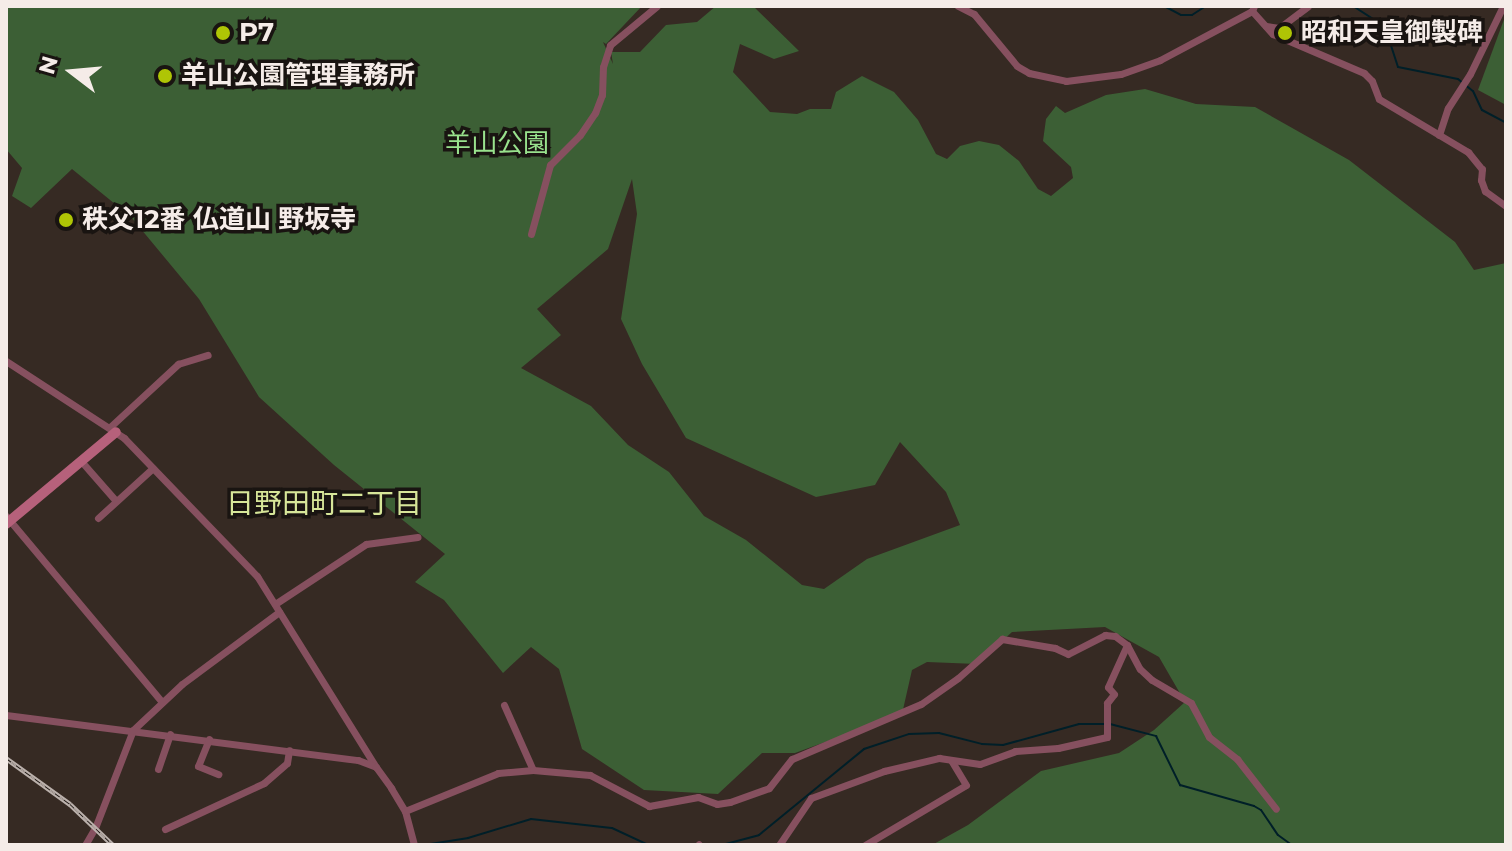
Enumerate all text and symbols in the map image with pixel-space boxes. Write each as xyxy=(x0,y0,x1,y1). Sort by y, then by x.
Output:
place label: P7 xyxy=(239,17,274,49)
place label: 昭和天皇御製碑 xyxy=(1301,17,1483,49)
marker: P7 xyxy=(214,24,232,42)
marker: 昭和天皇御製碑 xyxy=(1276,24,1294,42)
north arrow xyxy=(32,32,112,112)
text: N xyxy=(33,53,64,78)
place label: 羊山公園管理事務所 xyxy=(181,60,415,92)
marker: 羊山公園管理事務所 xyxy=(156,67,174,85)
park label: 羊山公園 xyxy=(445,128,549,160)
place label: 秩父12番 仏道山 野坂寺 xyxy=(82,204,356,236)
marker: 秩父12番 仏道山 野坂寺 xyxy=(57,211,75,229)
district label: 日野田町二丁目 xyxy=(226,486,422,520)

